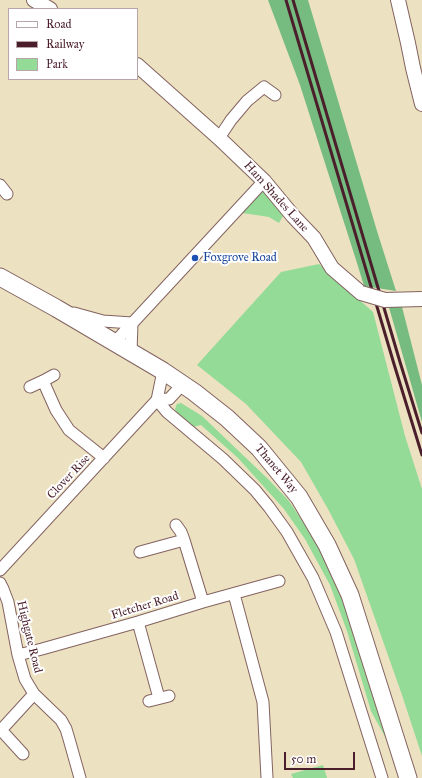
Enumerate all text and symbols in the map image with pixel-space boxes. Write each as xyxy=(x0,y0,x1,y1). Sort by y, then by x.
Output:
legend xyxy=(8,8,138,80)
text: Road xyxy=(46,17,72,31)
text: Railway xyxy=(46,37,84,51)
text: Park xyxy=(46,57,68,71)
street label: Ham Shades Lane xyxy=(240,159,312,235)
place label: Foxgrove Road xyxy=(203,251,277,265)
marker: Foxgrove Road xyxy=(190,253,200,263)
street label: Thanet Way xyxy=(251,442,301,496)
street label: Clover Rise xyxy=(45,452,93,502)
street label: Fletcher Road xyxy=(110,589,180,623)
street label: Highgate Road xyxy=(13,599,45,675)
scale bar xyxy=(286,744,357,770)
text: 50 m xyxy=(291,752,316,766)

